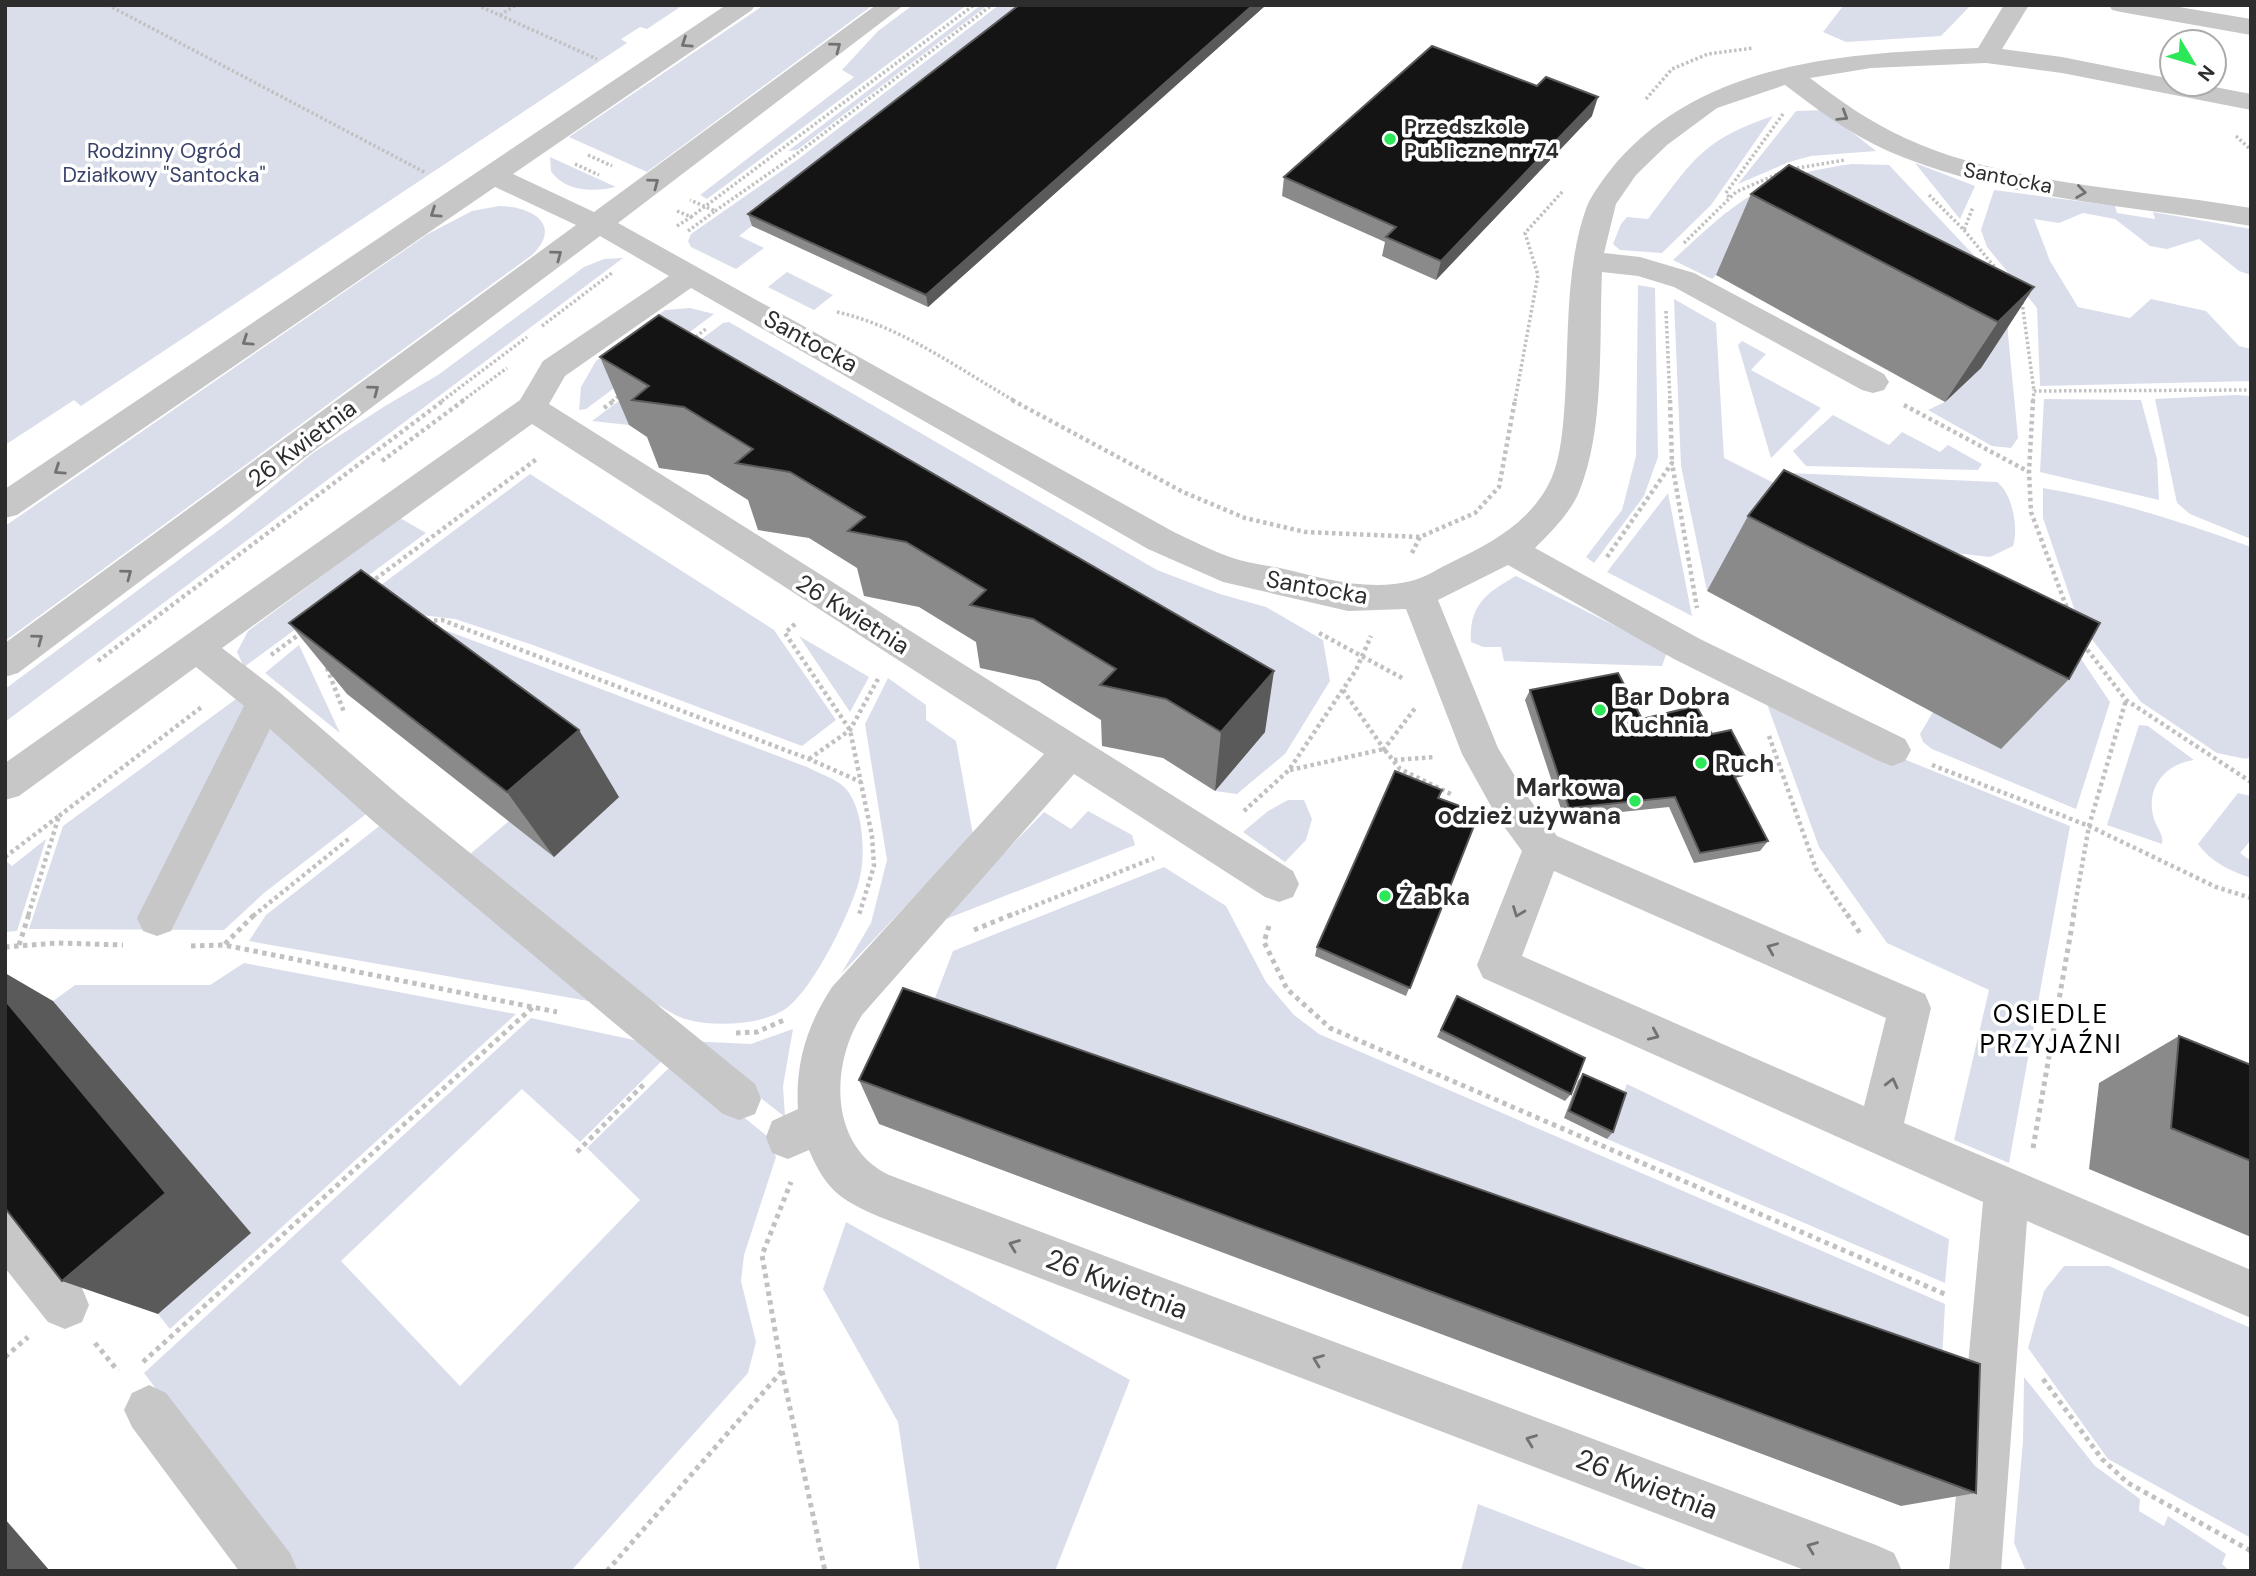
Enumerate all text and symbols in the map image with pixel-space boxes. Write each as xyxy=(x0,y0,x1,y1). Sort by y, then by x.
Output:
north arrow xyxy=(2158,28,2228,98)
one-way arrow xyxy=(681,35,694,47)
one-way arrow xyxy=(828,43,841,55)
text: N xyxy=(2192,60,2220,86)
one-way arrow xyxy=(1836,108,1849,121)
place label: Przedszkole Publiczne nr 74 xyxy=(1404,113,1559,165)
marker: Przedszkole Publiczne nr 74 xyxy=(1382,131,1398,147)
park label: Rodzinny Ogród Działkowy "Santocka" xyxy=(62,137,266,189)
street label: Santocka xyxy=(1961,156,2055,200)
one-way arrow xyxy=(646,178,658,191)
one-way arrow xyxy=(2076,184,2087,199)
one-way arrow xyxy=(430,205,443,217)
one-way arrow xyxy=(549,250,562,263)
street label: Santocka xyxy=(759,303,863,379)
one-way arrow xyxy=(242,333,255,345)
one-way arrow xyxy=(366,386,379,398)
street label: 26 Kwietnia xyxy=(242,392,362,494)
one-way arrow xyxy=(54,462,67,474)
street label: Santocka xyxy=(1264,563,1370,611)
street label: 26 Kwietnia xyxy=(791,567,915,661)
one-way arrow xyxy=(119,569,131,582)
one-way arrow xyxy=(31,634,43,647)
place label: Bar Dobra Kuchnia xyxy=(1614,681,1730,740)
marker: Bar Dobra Kuchnia xyxy=(1592,702,1608,718)
place label: Ruch xyxy=(1715,748,1774,779)
marker: Ruch xyxy=(1693,755,1709,771)
place label: Markowa odzież używana xyxy=(1437,772,1621,831)
marker: Markowa odzież używana xyxy=(1627,793,1643,809)
place label: Żabka xyxy=(1399,881,1470,912)
marker: Żabka xyxy=(1377,888,1393,904)
one-way arrow xyxy=(1513,905,1527,917)
one-way arrow xyxy=(1767,942,1780,956)
district label: OSIEDLE PRZYJAŹNI xyxy=(1979,997,2123,1061)
one-way arrow xyxy=(1647,1027,1659,1041)
one-way arrow xyxy=(1884,1077,1898,1089)
one-way arrow xyxy=(1008,1239,1020,1253)
street label: 26 Kwietnia xyxy=(1041,1240,1193,1328)
one-way arrow xyxy=(1313,1354,1325,1368)
one-way arrow xyxy=(1525,1434,1537,1448)
street label: 26 Kwietnia xyxy=(1571,1440,1723,1528)
one-way arrow xyxy=(1807,1541,1819,1555)

